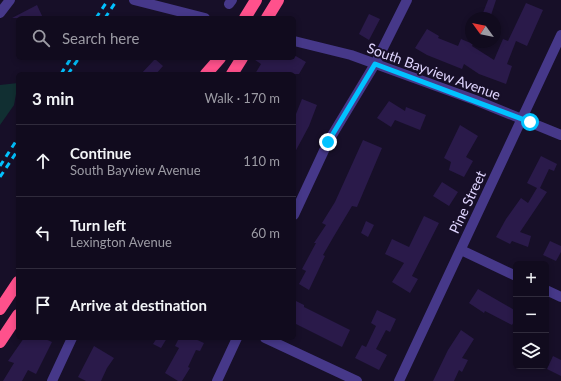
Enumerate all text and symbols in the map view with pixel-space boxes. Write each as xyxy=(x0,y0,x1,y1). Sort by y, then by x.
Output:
north arrow xyxy=(465,12,501,48)
search box xyxy=(16,16,296,60)
icon: search xyxy=(30,27,52,49)
text: Search here xyxy=(62,29,139,47)
street label: South Bayview Avenue xyxy=(365,39,503,103)
text: 3 min xyxy=(32,88,74,109)
text: Walk · 170 m xyxy=(204,90,280,106)
route start xyxy=(521,113,539,131)
route end xyxy=(319,133,337,151)
text: Continue xyxy=(70,144,131,162)
icon: ahead xyxy=(32,150,54,172)
text: 110 m xyxy=(243,153,280,169)
text: South Bayview Avenue xyxy=(70,162,201,178)
street label: Pine Street xyxy=(445,168,489,236)
text: Turn left xyxy=(70,216,126,234)
icon: left xyxy=(32,222,54,244)
text: 60 m xyxy=(251,225,280,241)
text: Lexington Avenue xyxy=(70,234,172,250)
map controls xyxy=(513,261,549,369)
button: + xyxy=(513,261,549,297)
icon: arrive xyxy=(32,294,54,316)
text: Arrive at destination xyxy=(70,296,207,314)
button: − xyxy=(513,297,549,333)
button: layers xyxy=(513,333,549,369)

